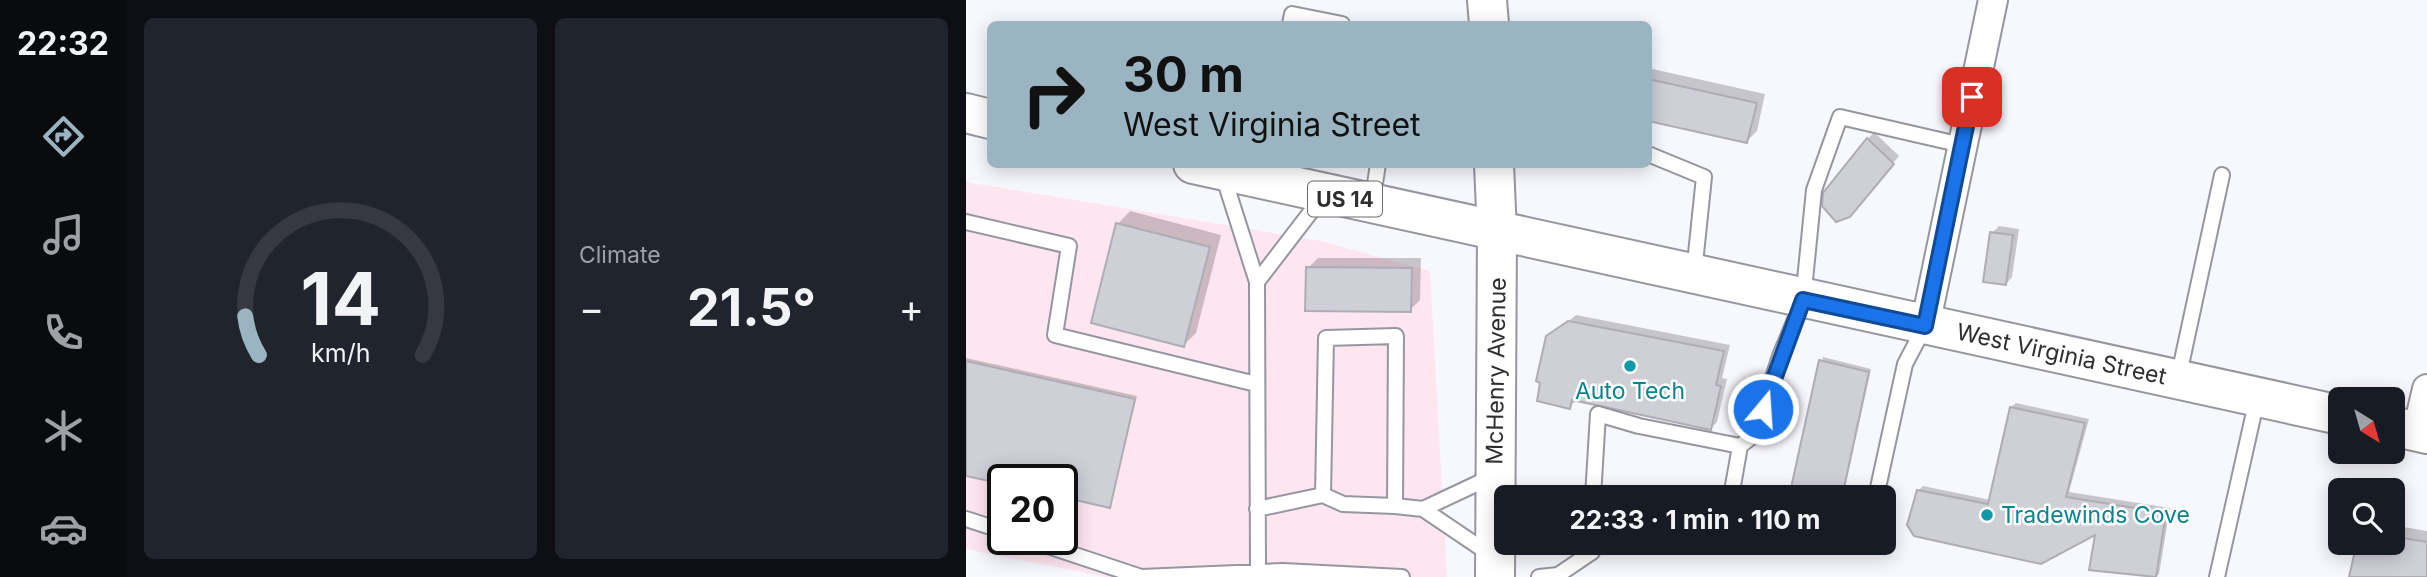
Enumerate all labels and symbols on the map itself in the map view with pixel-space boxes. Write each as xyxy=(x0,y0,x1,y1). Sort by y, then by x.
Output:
pin xyxy=(1942,67,2002,127)
road number: US 14 xyxy=(1308,182,1382,216)
street label: McHenry Avenue xyxy=(1480,277,1512,465)
street label: West Virginia Street xyxy=(1954,317,2169,391)
marker: Auto Tech xyxy=(1622,358,1638,374)
position arrow xyxy=(1726,372,1800,446)
place label: Auto Tech xyxy=(1575,377,1685,405)
north arrow xyxy=(2328,387,2404,464)
speed limit sign: 20 xyxy=(987,464,1078,555)
place label: Tradewinds Cove xyxy=(2001,501,2190,529)
marker: Tradewinds Cove xyxy=(1979,507,1995,523)

